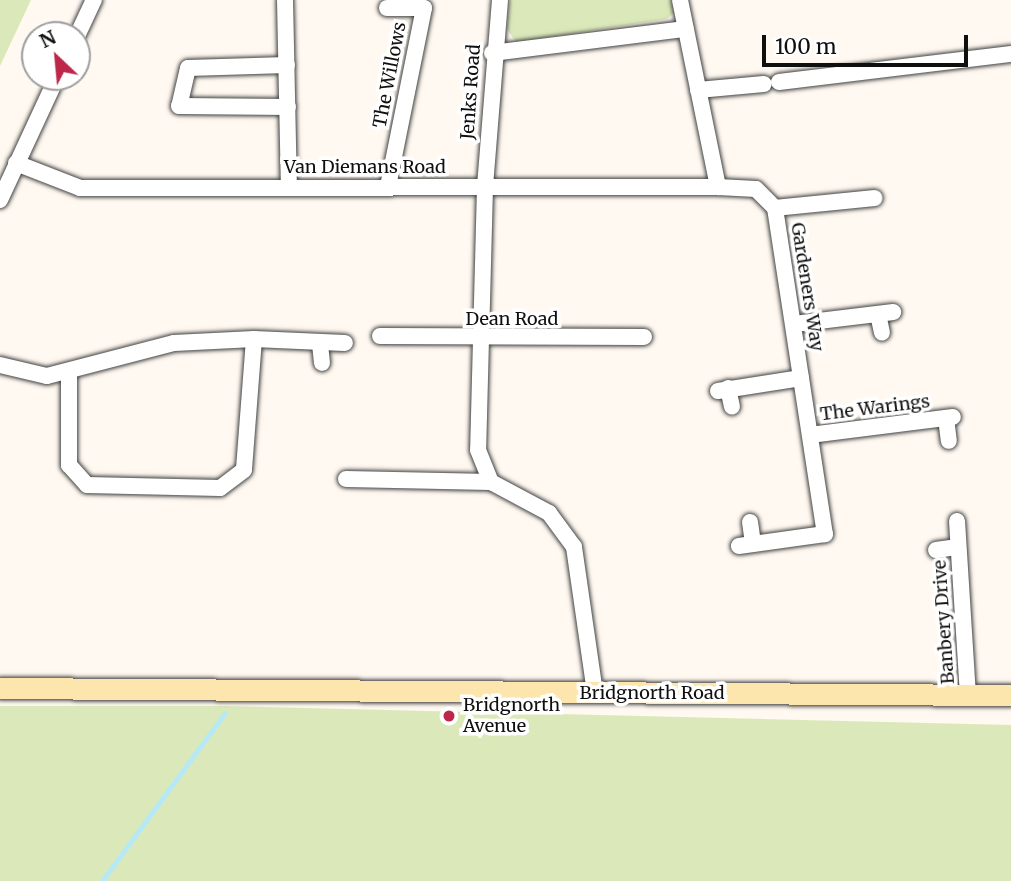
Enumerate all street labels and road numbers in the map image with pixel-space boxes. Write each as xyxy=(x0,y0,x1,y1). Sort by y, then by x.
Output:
street label: The Willows xyxy=(369,20,411,130)
street label: Jenks Road xyxy=(457,44,485,140)
street label: Van Diemans Road xyxy=(284,156,446,178)
street label: Gardeners Way xyxy=(786,221,828,353)
street label: Dean Road xyxy=(466,308,558,330)
street label: The Warings xyxy=(819,391,931,425)
street label: Banbery Drive xyxy=(929,559,959,685)
street label: Bridgnorth Road xyxy=(579,682,725,704)

